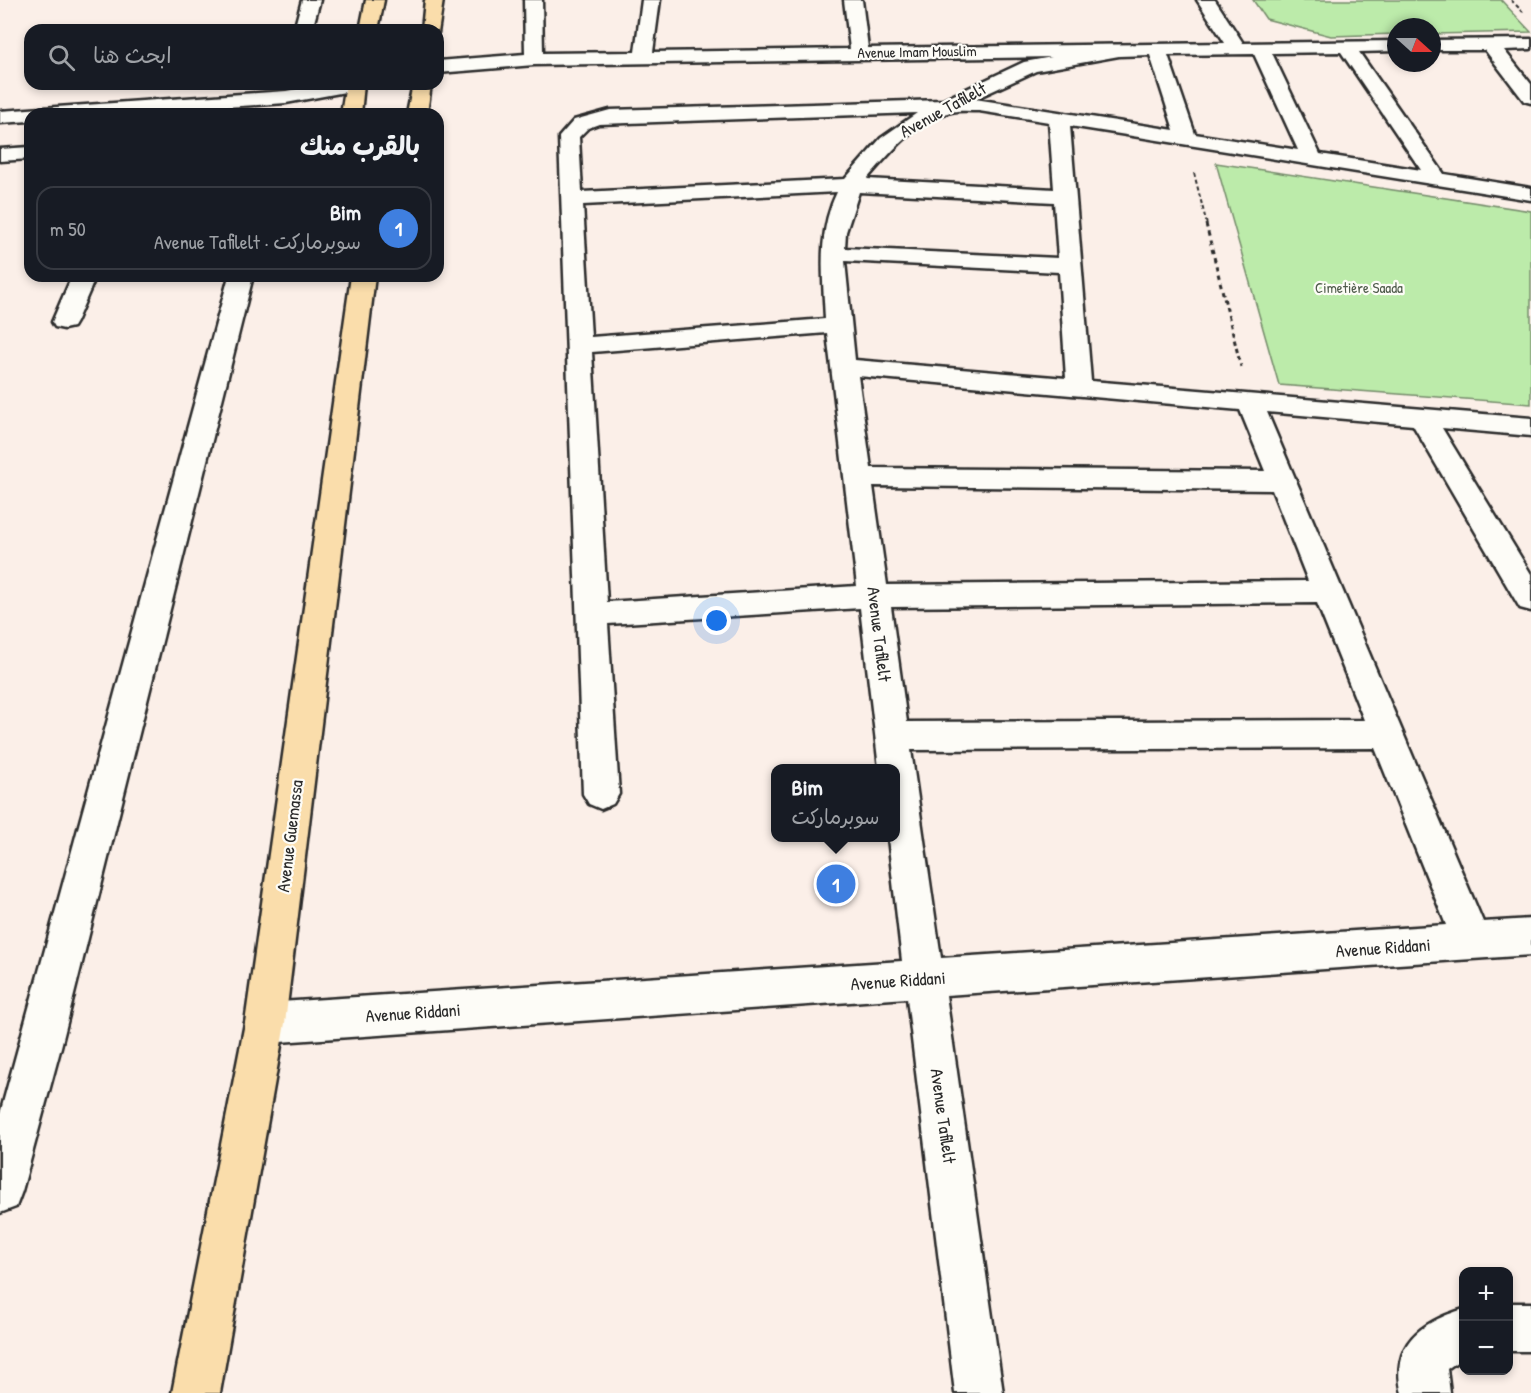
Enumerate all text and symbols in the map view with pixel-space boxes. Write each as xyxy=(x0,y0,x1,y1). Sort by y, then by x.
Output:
north arrow xyxy=(1387,18,1441,72)
search box xyxy=(24,24,444,90)
text: ابحث هنا xyxy=(93,40,172,70)
street label: Avenue Imam Mouslim xyxy=(857,40,977,63)
icon: search xyxy=(45,41,78,74)
street label: Avenue Tafilelt xyxy=(895,75,991,144)
text: بالقرب منك xyxy=(300,128,420,163)
text: Bim xyxy=(330,197,361,227)
text: 50 m xyxy=(50,215,86,242)
text: 1 xyxy=(395,215,402,242)
text: سوبرماركت · Avenue Tafilelt xyxy=(154,228,361,255)
park label: Cimetière Saada xyxy=(1315,277,1403,298)
street label: Avenue Tafilelt xyxy=(861,585,898,684)
your location xyxy=(702,606,731,635)
popup xyxy=(771,764,900,842)
text: Bim xyxy=(792,772,823,802)
street label: Avenue Guemassa xyxy=(270,778,309,894)
text: سوبرماركت xyxy=(792,803,879,830)
pin: 1 xyxy=(816,862,856,906)
street label: Avenue Riddani xyxy=(1335,932,1431,963)
street label: Avenue Riddani xyxy=(850,965,946,996)
street label: Avenue Riddani xyxy=(365,997,461,1028)
street label: Avenue Tafilelt xyxy=(924,1067,963,1166)
map controls xyxy=(1459,1267,1513,1375)
button: + xyxy=(1459,1267,1513,1321)
button: − xyxy=(1459,1321,1513,1375)

